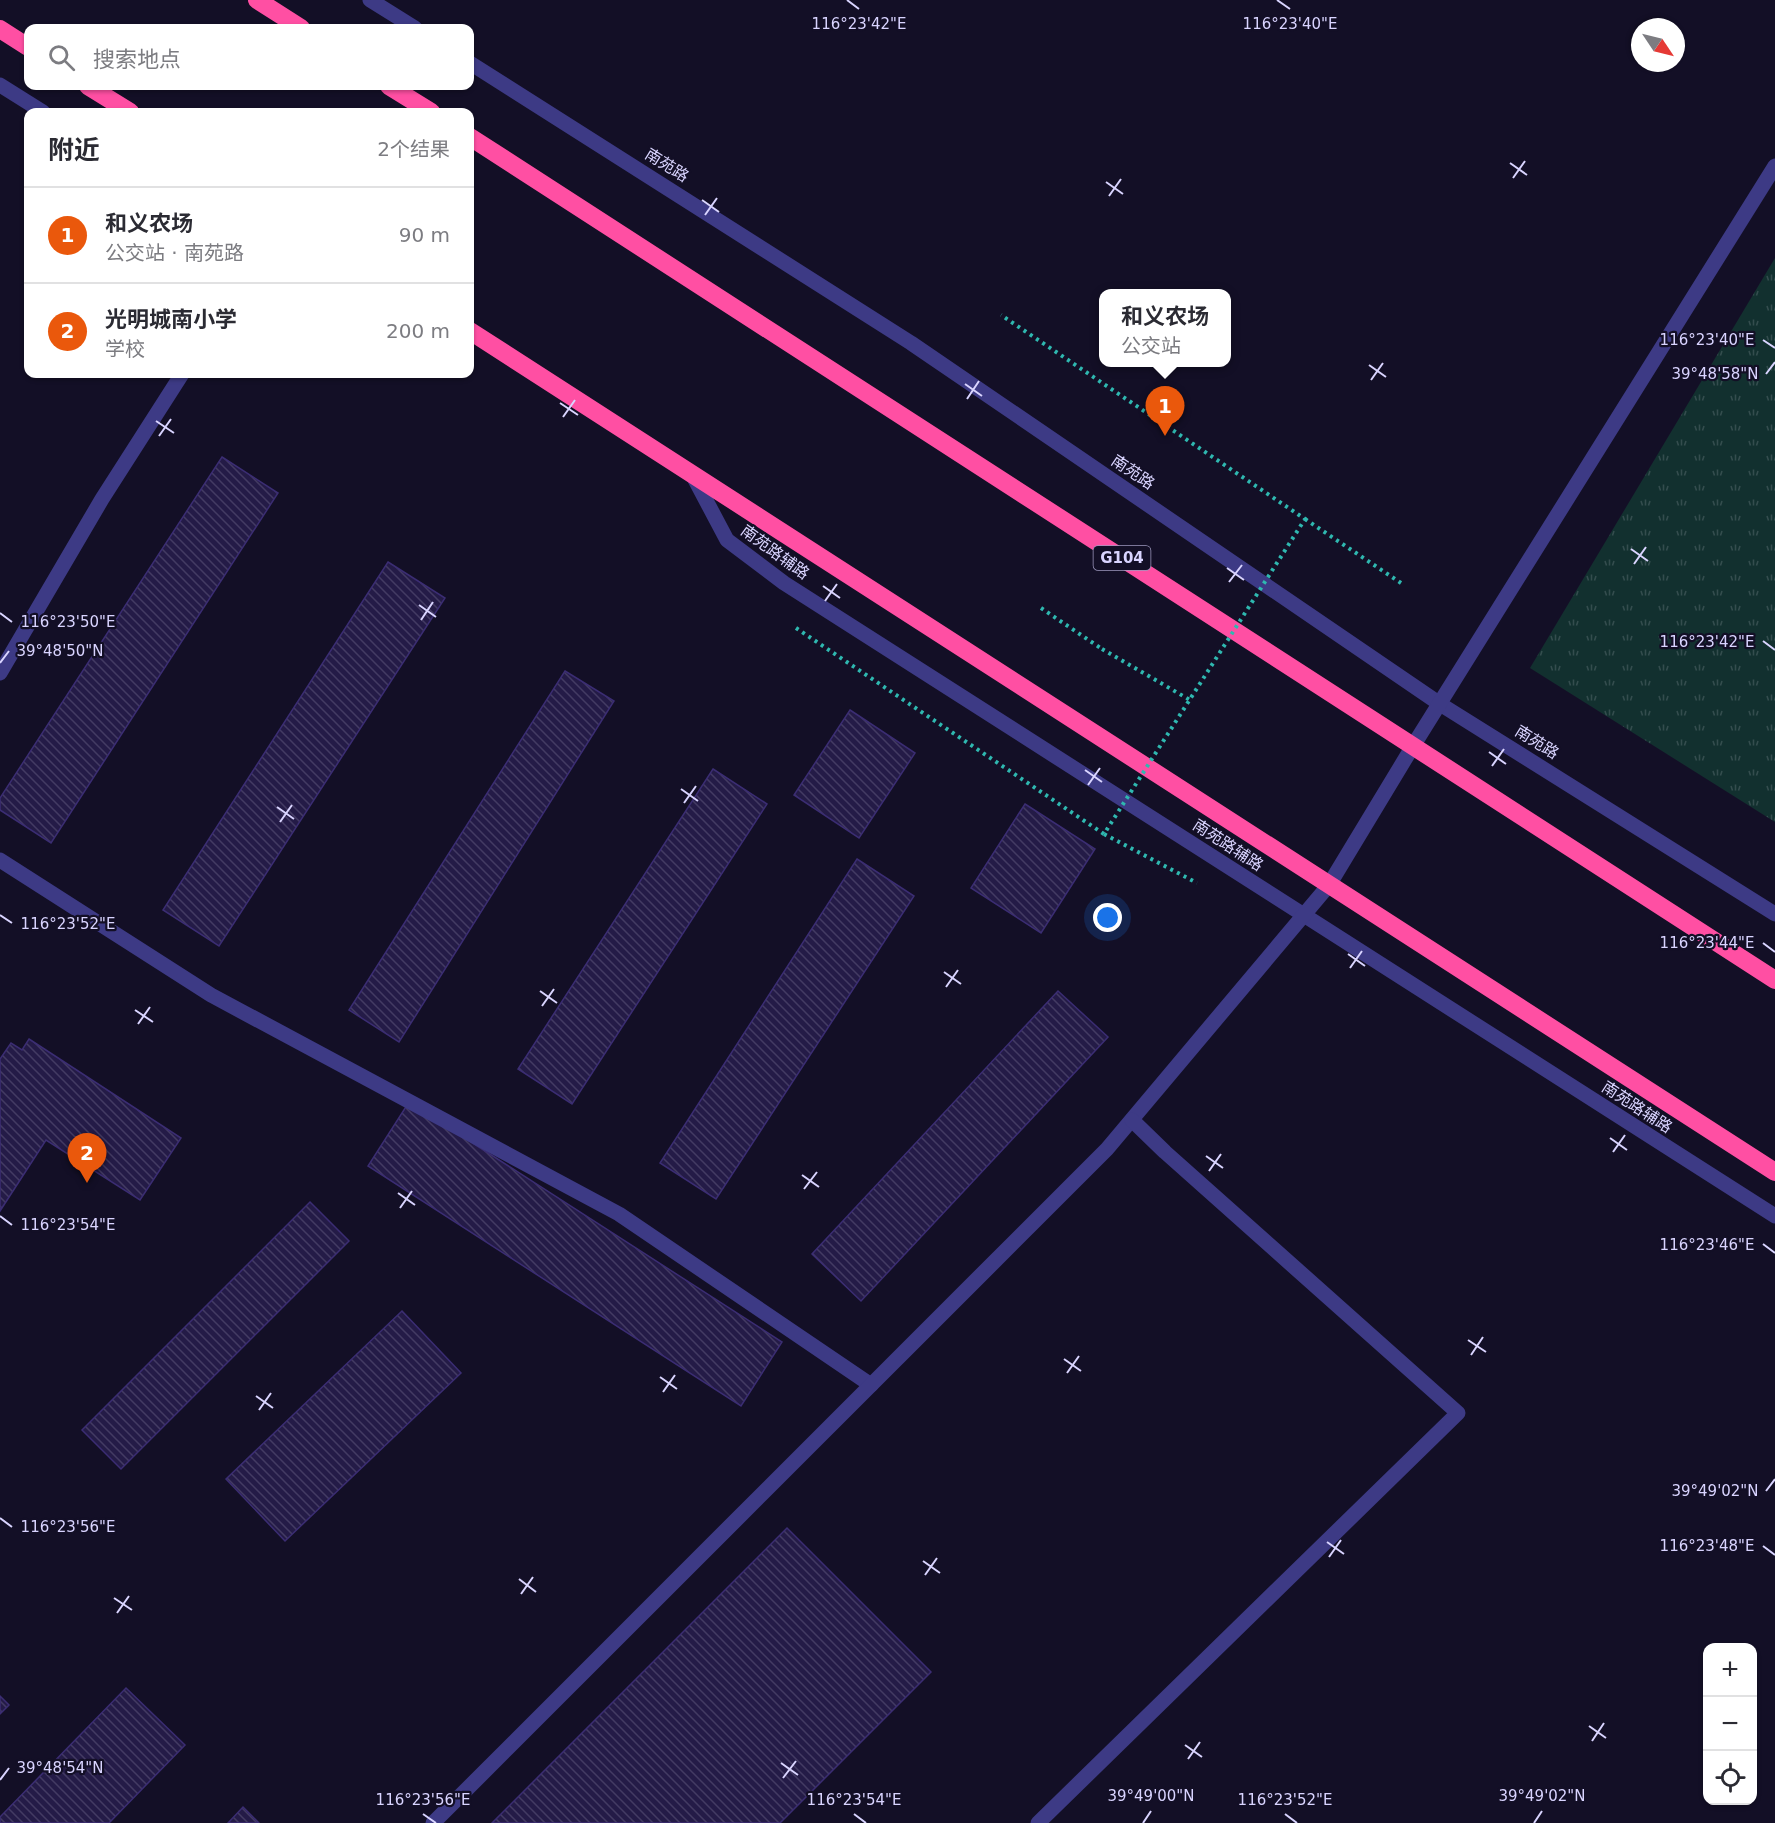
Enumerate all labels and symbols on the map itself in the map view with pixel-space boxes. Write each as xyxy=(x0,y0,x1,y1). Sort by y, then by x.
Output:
text: 116°23'42"E xyxy=(812,15,906,33)
text: 116°23'40"E xyxy=(1243,15,1337,33)
north arrow xyxy=(1631,18,1685,72)
street label: 南苑路 xyxy=(642,144,692,186)
text: 116°23'40"E xyxy=(1660,331,1754,349)
text: 39°48'58"N xyxy=(1671,365,1759,383)
pin: 1 xyxy=(1146,386,1184,436)
street label: 南苑路 xyxy=(1108,451,1158,493)
street label: 南苑路辅路 xyxy=(737,521,813,583)
road number: G104 xyxy=(1094,546,1150,570)
text: 116°23'50"E xyxy=(21,613,115,631)
text: 116°23'42"E xyxy=(1660,633,1754,651)
text: 39°48'50"N xyxy=(16,642,104,660)
street label: 南苑路 xyxy=(1512,721,1562,763)
street label: 南苑路辅路 xyxy=(1189,815,1267,875)
your location xyxy=(1093,903,1122,932)
text: 116°23'52"E xyxy=(21,915,115,933)
text: 116°23'44"E xyxy=(1660,934,1754,952)
street label: 南苑路辅路 xyxy=(1598,1077,1676,1137)
pin: 2 xyxy=(68,1134,106,1183)
text: 116°23'54"E xyxy=(21,1216,115,1234)
text: 116°23'46"E xyxy=(1660,1236,1754,1254)
text: 39°49'02"N xyxy=(1671,1482,1759,1500)
text: 116°23'56"E xyxy=(21,1518,115,1536)
text: 116°23'48"E xyxy=(1660,1537,1754,1555)
text: 39°48'54"N xyxy=(16,1759,104,1777)
text: 39°49'00"N xyxy=(1107,1787,1195,1805)
text: 39°49'02"N xyxy=(1498,1787,1586,1805)
text: 116°23'56"E xyxy=(376,1791,470,1809)
text: 116°23'54"E xyxy=(807,1791,901,1809)
text: 116°23'52"E xyxy=(1238,1791,1332,1809)

